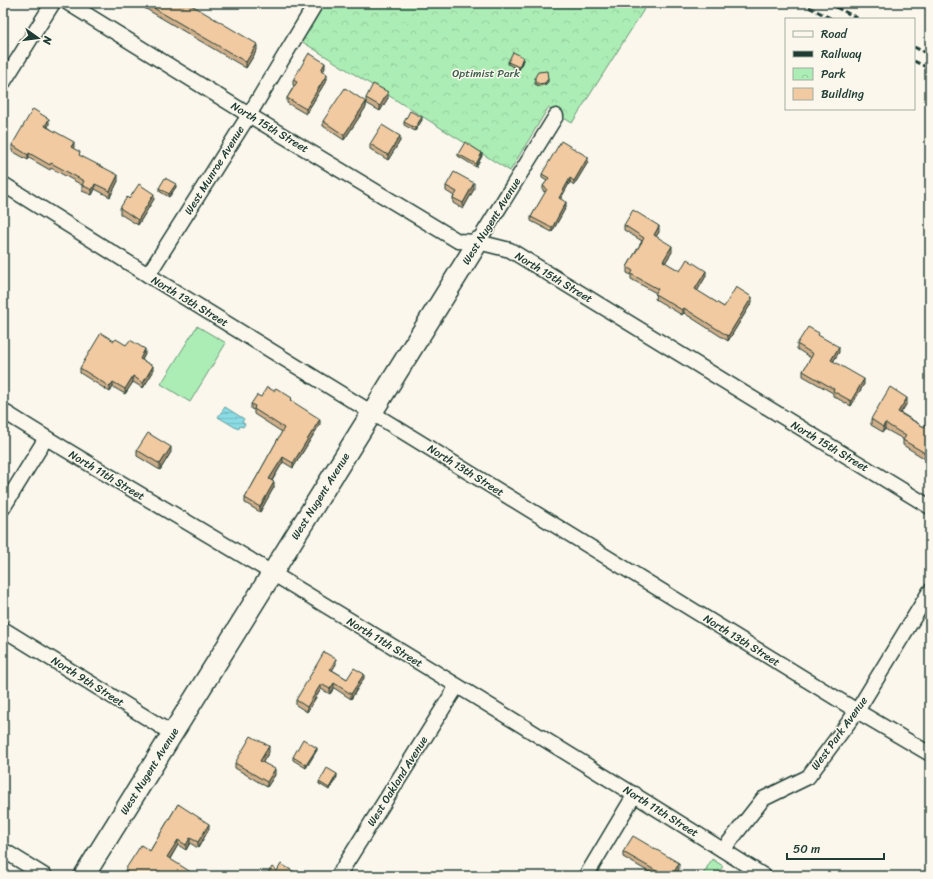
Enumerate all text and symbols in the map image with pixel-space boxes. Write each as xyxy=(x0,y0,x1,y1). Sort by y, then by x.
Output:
north arrow xyxy=(18,18,58,58)
legend xyxy=(785,18,915,110)
text: Road xyxy=(821,23,848,45)
text: N xyxy=(37,33,58,47)
text: Railway xyxy=(821,43,862,65)
text: Park xyxy=(821,63,846,85)
park label: Optimist Park xyxy=(452,64,520,83)
text: Building xyxy=(821,83,864,105)
street label: North 15th Street xyxy=(227,97,313,158)
street label: West Munroe Avenue xyxy=(179,122,250,219)
street label: West Nugent Avenue xyxy=(457,173,526,269)
street label: North 15th Street xyxy=(511,247,597,308)
street label: North 13th Street xyxy=(147,271,232,332)
street label: North 15th Street xyxy=(787,416,873,477)
street label: North 13th Street xyxy=(424,439,508,502)
street label: North 11th Street xyxy=(65,445,149,506)
street label: West Nugent Avenue xyxy=(286,448,355,544)
street label: North 13th Street xyxy=(700,609,784,672)
street label: North 11th Street xyxy=(343,612,427,673)
street label: North 9th Street xyxy=(47,651,128,712)
street label: West Park Avenue xyxy=(806,692,873,774)
street label: West Nugent Avenue xyxy=(115,723,184,819)
street label: West Oakland Avenue xyxy=(362,732,433,830)
street label: North 11th Street xyxy=(619,781,702,842)
scale bar xyxy=(787,835,884,861)
text: 50 m xyxy=(793,838,820,860)

